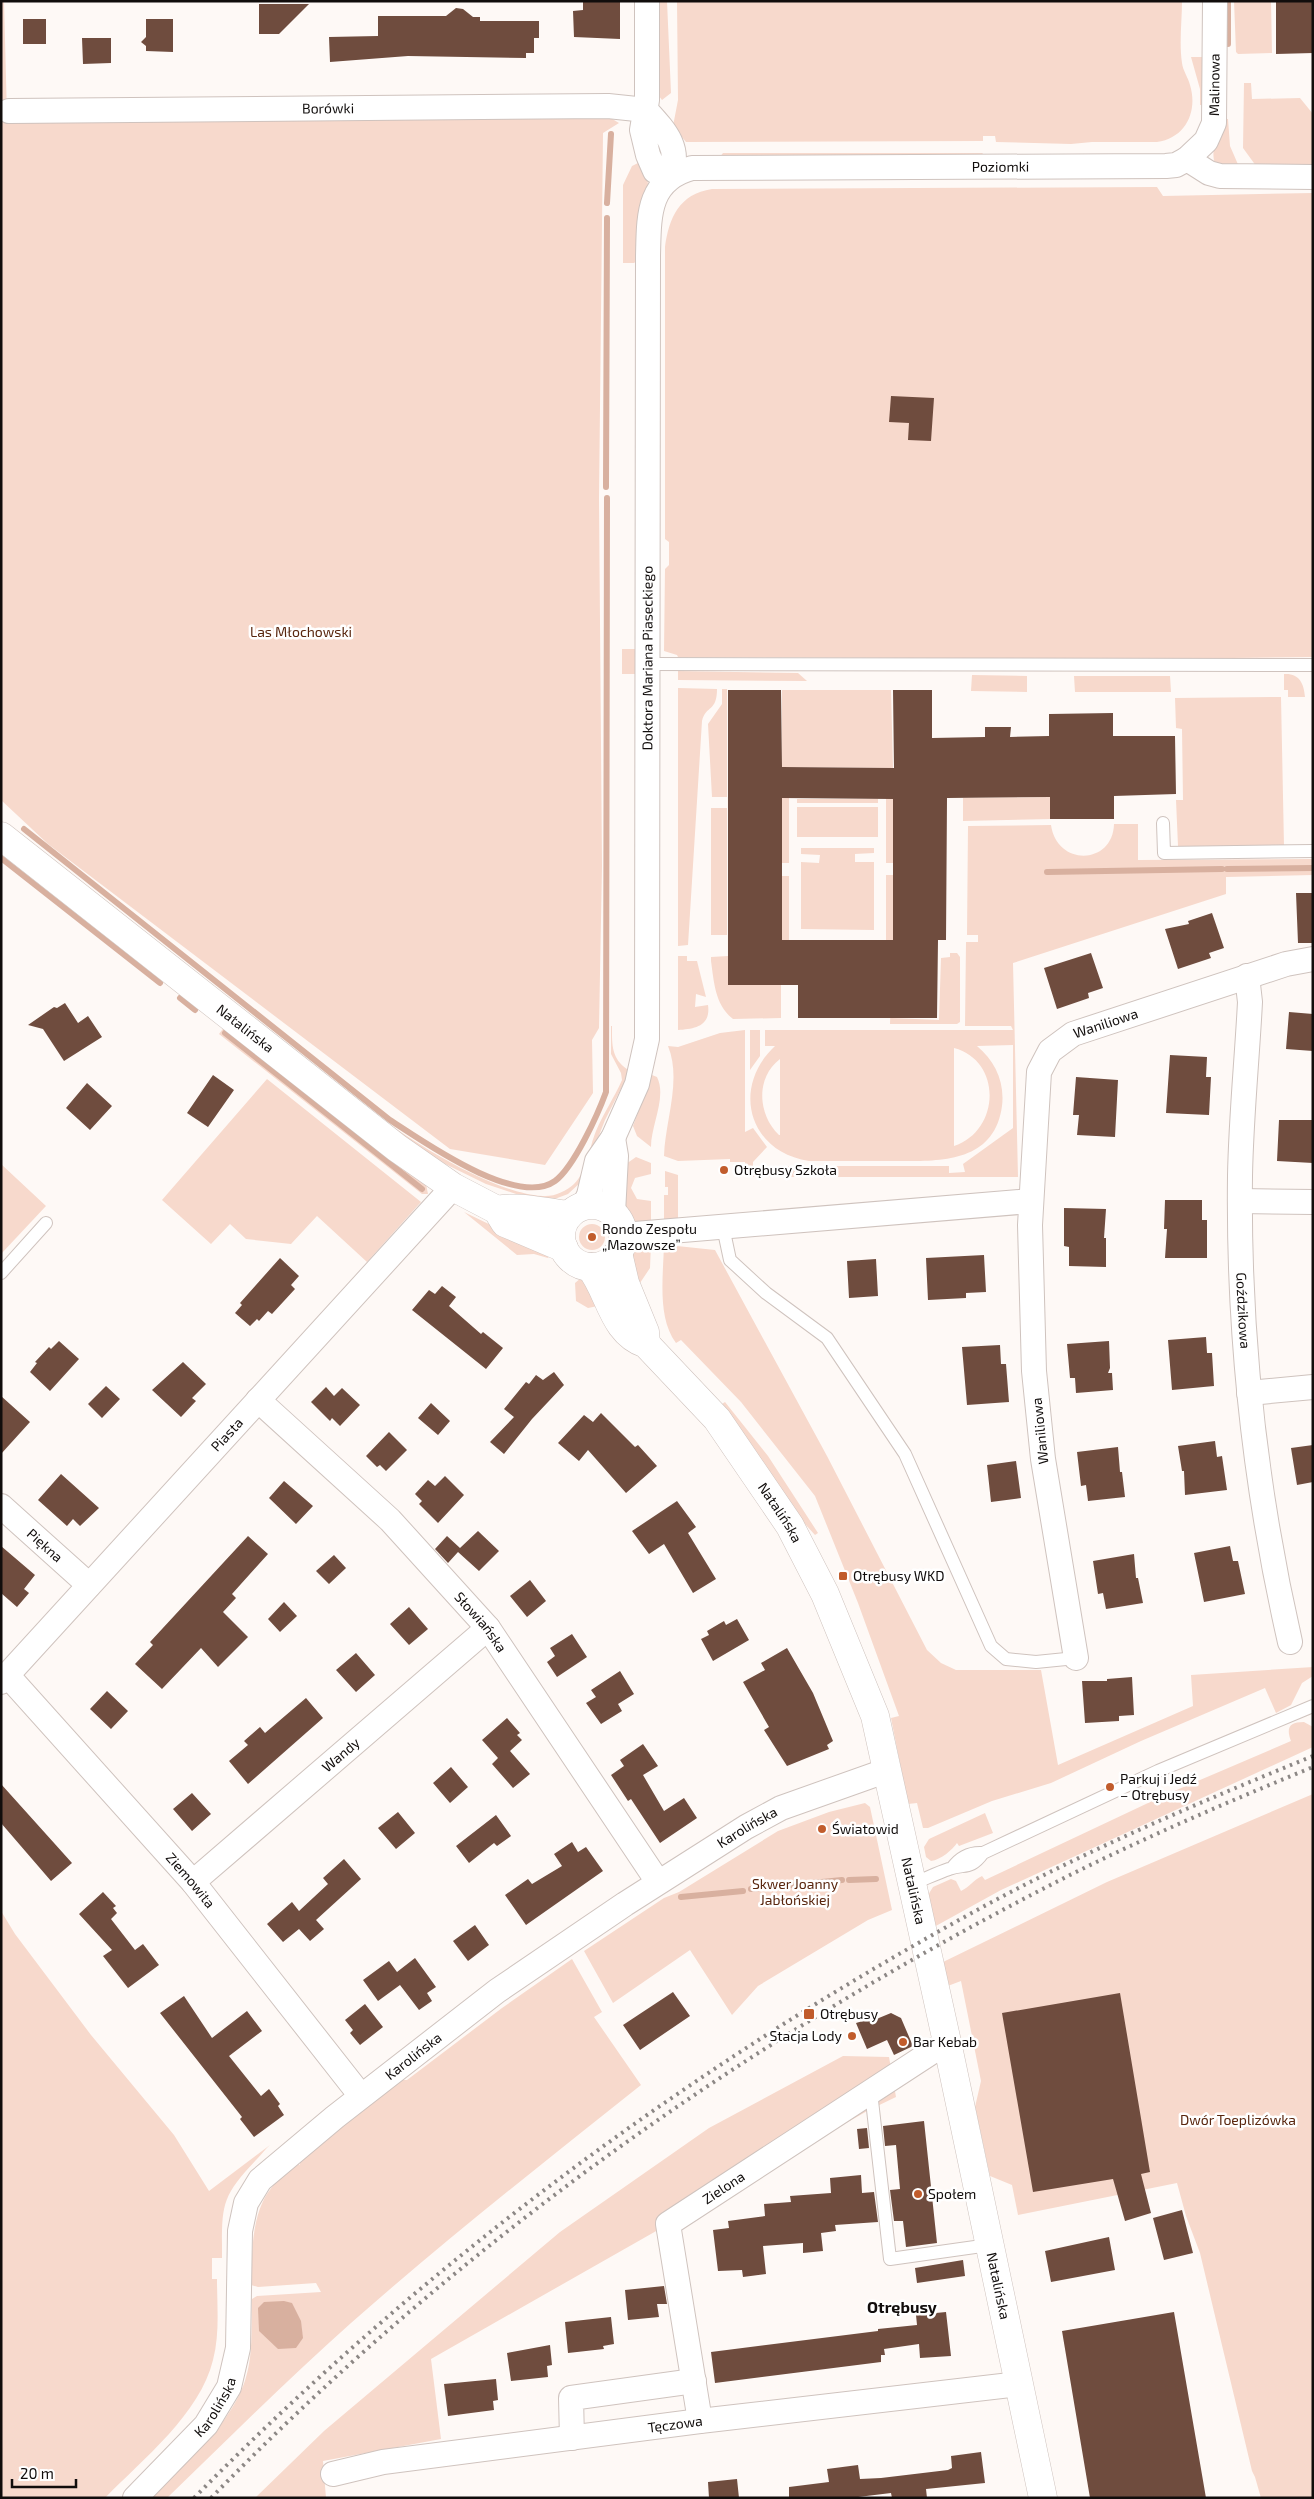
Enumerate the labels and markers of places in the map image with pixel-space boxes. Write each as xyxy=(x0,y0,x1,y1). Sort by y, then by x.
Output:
place label: Otrębusy Szkoła xyxy=(734,1161,837,1178)
marker: Otrębusy Szkoła xyxy=(718,1164,730,1176)
place label: Rondo Zespołu „Mazowsze” xyxy=(602,1220,697,1253)
marker: Rondo Zespołu „Mazowsze” xyxy=(586,1231,598,1243)
place label: Otrębusy WKD xyxy=(853,1567,945,1584)
marker: Otrębusy WKD xyxy=(837,1570,849,1582)
place label: Parkuj i Jedź – Otrębusy xyxy=(1120,1770,1197,1803)
marker: Parkuj i Jedź – Otrębusy xyxy=(1104,1781,1116,1793)
place label: Światowid xyxy=(832,1820,899,1837)
marker: Światowid xyxy=(816,1823,828,1835)
place label: Otrębusy xyxy=(820,2005,879,2022)
marker: Otrębusy xyxy=(802,2007,816,2021)
place label: Stacja Lody xyxy=(770,2027,843,2044)
marker: Stacja Lody xyxy=(846,2030,858,2042)
place label: Bar Kebab xyxy=(913,2033,977,2050)
marker: Bar Kebab xyxy=(897,2036,909,2048)
place label: Społem xyxy=(928,2185,976,2202)
marker: Społem xyxy=(912,2188,924,2200)

